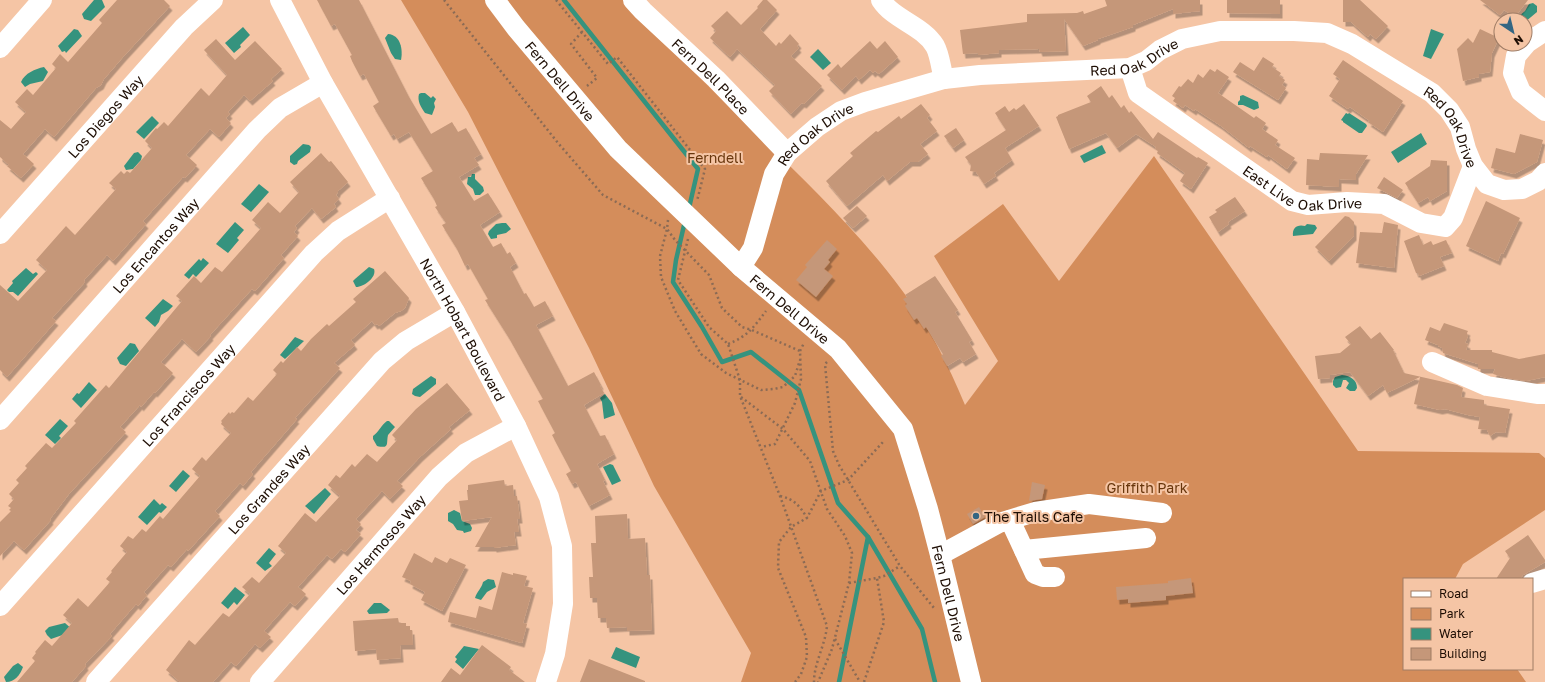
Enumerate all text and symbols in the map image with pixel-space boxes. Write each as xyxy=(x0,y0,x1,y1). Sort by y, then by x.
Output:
north arrow xyxy=(1493,12,1533,52)
text: N xyxy=(1512,33,1526,48)
street label: Fern Dell Place xyxy=(669,34,753,118)
street label: Red Oak Drive xyxy=(1090,34,1181,78)
street label: Fern Dell Drive xyxy=(522,37,599,124)
street label: Los Diegos Way xyxy=(64,71,146,161)
street label: Red Oak Drive xyxy=(1421,82,1481,170)
street label: Red Oak Drive xyxy=(773,99,856,169)
park label: Ferndell xyxy=(687,149,743,166)
street label: East Live Oak Drive xyxy=(1240,161,1363,213)
street label: Los Encantos Way xyxy=(108,194,202,296)
street label: North Hobart Boulevard xyxy=(417,255,509,404)
street label: Fern Dell Drive xyxy=(747,270,833,347)
street label: Los Franciscos Way xyxy=(138,340,238,449)
street label: Los Grandes Way xyxy=(224,440,313,537)
park label: Griffith Park xyxy=(1106,479,1188,496)
street label: Los Hermosos Way xyxy=(332,490,429,598)
place label: The Trails Cafe xyxy=(984,508,1083,525)
marker: The Trails Cafe xyxy=(971,511,981,521)
street label: Fern Dell Drive xyxy=(929,543,969,643)
legend xyxy=(1403,578,1533,670)
text: Road xyxy=(1439,586,1468,601)
text: Park xyxy=(1439,606,1465,621)
text: Water xyxy=(1439,626,1473,641)
text: Building xyxy=(1439,646,1487,661)

